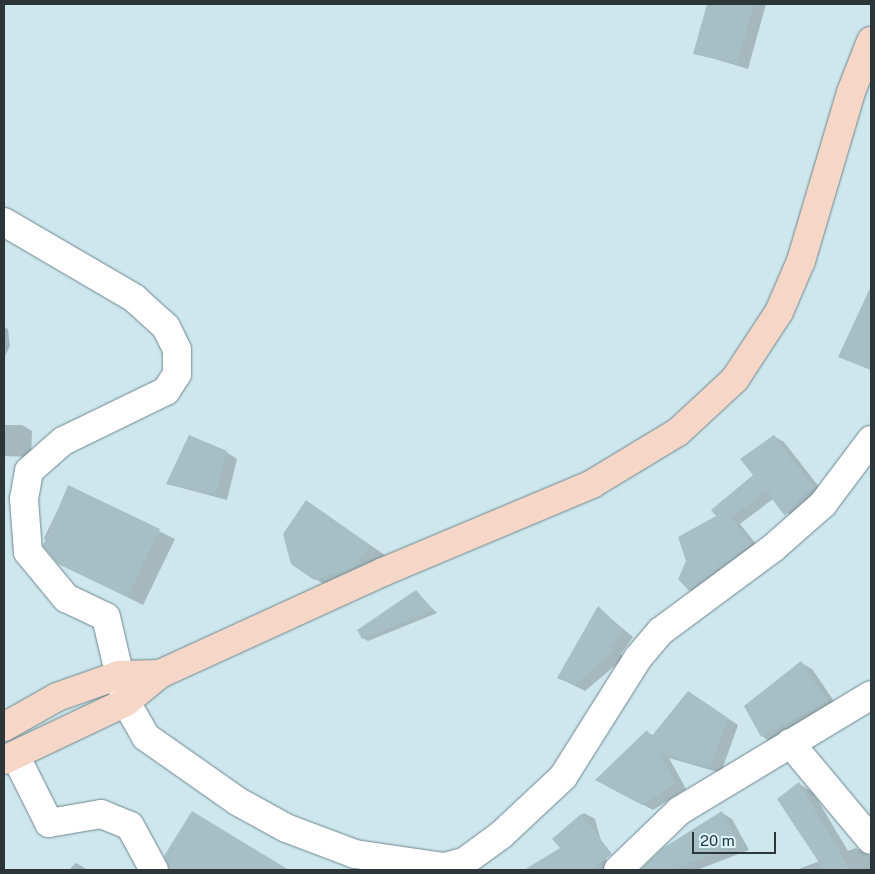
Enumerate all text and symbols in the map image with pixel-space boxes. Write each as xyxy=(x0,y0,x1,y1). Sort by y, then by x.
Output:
scale bar xyxy=(695,822,779,854)
text: 20 m xyxy=(700,832,735,849)

